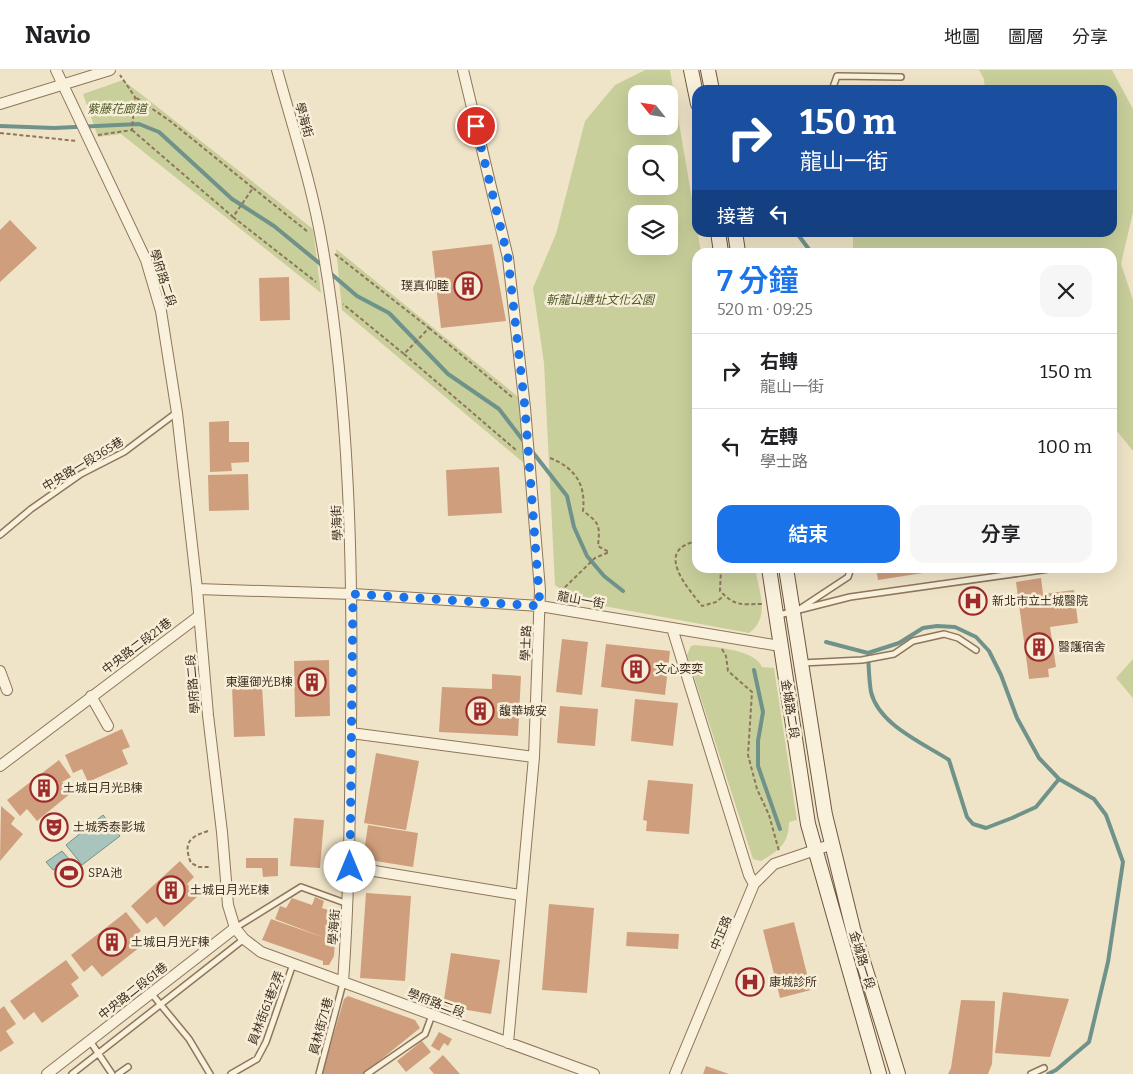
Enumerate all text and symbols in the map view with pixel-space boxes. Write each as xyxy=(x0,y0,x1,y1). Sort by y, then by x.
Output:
text: Navio xyxy=(25,21,91,49)
text: 地圖 xyxy=(944,26,980,48)
text: 圖層 xyxy=(1008,26,1044,48)
text: 分享 xyxy=(1072,26,1108,48)
north arrow xyxy=(628,85,678,135)
map controls xyxy=(628,85,678,255)
street label: 學海街 xyxy=(292,101,316,139)
text: 150 m xyxy=(800,101,896,143)
park label: 紫藤花廊道 xyxy=(87,102,149,116)
pin xyxy=(455,105,497,147)
icon: right xyxy=(717,105,782,170)
icon: arrive xyxy=(462,112,490,140)
button: search xyxy=(628,145,678,195)
text: 龍山一街 xyxy=(800,148,888,175)
icon: left xyxy=(765,200,793,228)
button: layers xyxy=(628,205,678,255)
text: 接著 xyxy=(717,205,755,228)
street label: 學府路二段 xyxy=(147,247,179,309)
text: 7 分鐘 xyxy=(717,263,798,299)
button: close xyxy=(1040,265,1092,317)
building icon: 璞真仰睦 xyxy=(453,271,483,301)
place label: 璞真仰睦 xyxy=(401,279,449,293)
park label: 斬龍山遺址文化公園 xyxy=(546,293,656,307)
text: 520 m · 09:25 xyxy=(717,300,813,319)
text: 右轉 xyxy=(760,350,798,373)
icon: right xyxy=(717,357,745,385)
text: 150 m xyxy=(1040,360,1092,383)
text: 龍山一街 xyxy=(760,377,824,396)
text: 左轉 xyxy=(760,425,798,448)
icon: left xyxy=(717,432,745,460)
street label: 中央路一段365巷 xyxy=(40,434,126,494)
text: 100 m xyxy=(1038,435,1092,458)
text: 學士路 xyxy=(760,452,808,471)
street label: 學海街 xyxy=(329,505,345,541)
button: 結束 xyxy=(717,505,900,563)
button: 分享 xyxy=(910,505,1092,563)
hospital icon: 新北市立土城醫院 xyxy=(958,586,988,616)
street label: 龍山一街 xyxy=(556,589,606,611)
place label: 新北市立土城醫院 xyxy=(992,594,1088,608)
street label: 中央路二段21巷 xyxy=(99,615,175,677)
street label: 學士路 xyxy=(518,625,534,661)
building icon: 醫護宿舍 xyxy=(1024,632,1054,662)
place label: 醫護宿舍 xyxy=(1058,640,1106,654)
street label: 學府路二段 xyxy=(183,653,203,715)
building icon: 文心奕奕 xyxy=(621,654,651,684)
place label: 文心奕奕 xyxy=(655,662,703,676)
building icon: 東運御光B棟 xyxy=(297,667,327,697)
place label: 東運御光B棟 xyxy=(225,675,293,689)
street label: 金城路二段 xyxy=(778,678,802,740)
building icon: 馥華城安 xyxy=(465,696,495,726)
place label: 馥華城安 xyxy=(499,704,547,718)
building icon: 土城日月光B棟 xyxy=(29,773,59,803)
place label: 土城日月光B棟 xyxy=(63,781,143,795)
theatre icon: 土城秀泰影城 xyxy=(39,812,69,842)
place label: 土城秀泰影城 xyxy=(73,820,145,834)
position arrow xyxy=(323,840,375,892)
sports icon: SPA池 xyxy=(54,858,84,888)
place label: SPA池 xyxy=(88,866,122,880)
building icon: 土城日月光E棟 xyxy=(156,875,186,905)
place label: 土城日月光E棟 xyxy=(190,883,269,897)
street label: 學海街 xyxy=(326,909,342,945)
street label: 中正路 xyxy=(708,914,734,952)
building icon: 土城日月光F棟 xyxy=(97,927,127,957)
street label: 金城路一段 xyxy=(847,929,877,991)
place label: 土城日月光F棟 xyxy=(131,935,210,949)
street label: 中央路二段61巷 xyxy=(96,960,170,1022)
hospital icon: 康城診所 xyxy=(735,967,765,997)
street label: 員林街61巷2弄 xyxy=(245,969,287,1047)
place label: 康城診所 xyxy=(769,975,817,989)
street label: 學府路二段 xyxy=(405,986,467,1020)
street label: 員林街71巷 xyxy=(307,996,335,1056)

